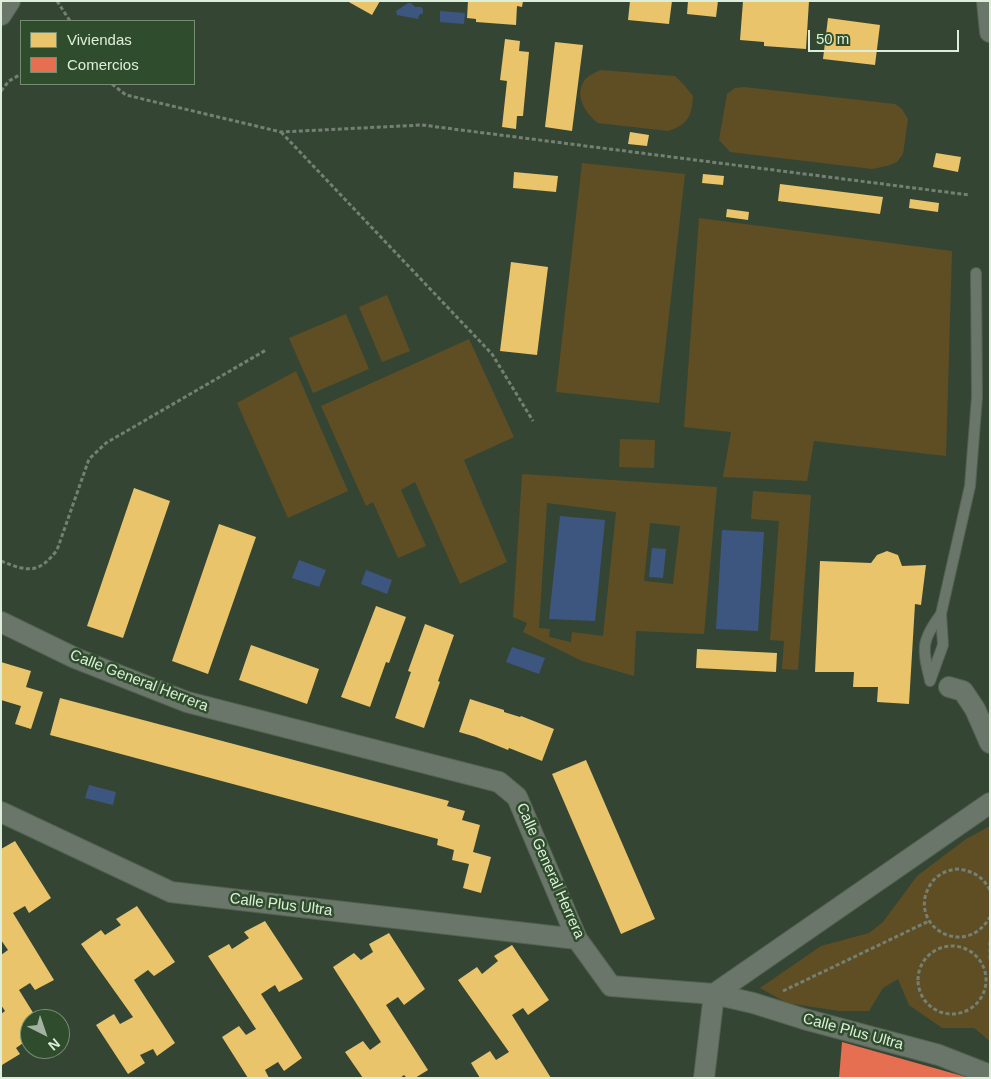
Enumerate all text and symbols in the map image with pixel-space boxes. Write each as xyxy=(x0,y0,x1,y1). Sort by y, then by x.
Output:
legend xyxy=(20,20,195,85)
scale bar xyxy=(811,20,962,52)
text: 50 m xyxy=(816,30,849,47)
text: Viviendas xyxy=(67,31,132,48)
text: Comercios xyxy=(67,56,139,73)
street label: Calle General Herrera xyxy=(67,646,211,716)
street label: Calle General Herrera xyxy=(512,800,588,942)
street label: Calle Plus Ultra xyxy=(229,890,333,920)
north arrow xyxy=(20,1009,70,1059)
street label: Calle Plus Ultra xyxy=(801,1010,905,1054)
text: N xyxy=(45,1035,63,1054)

